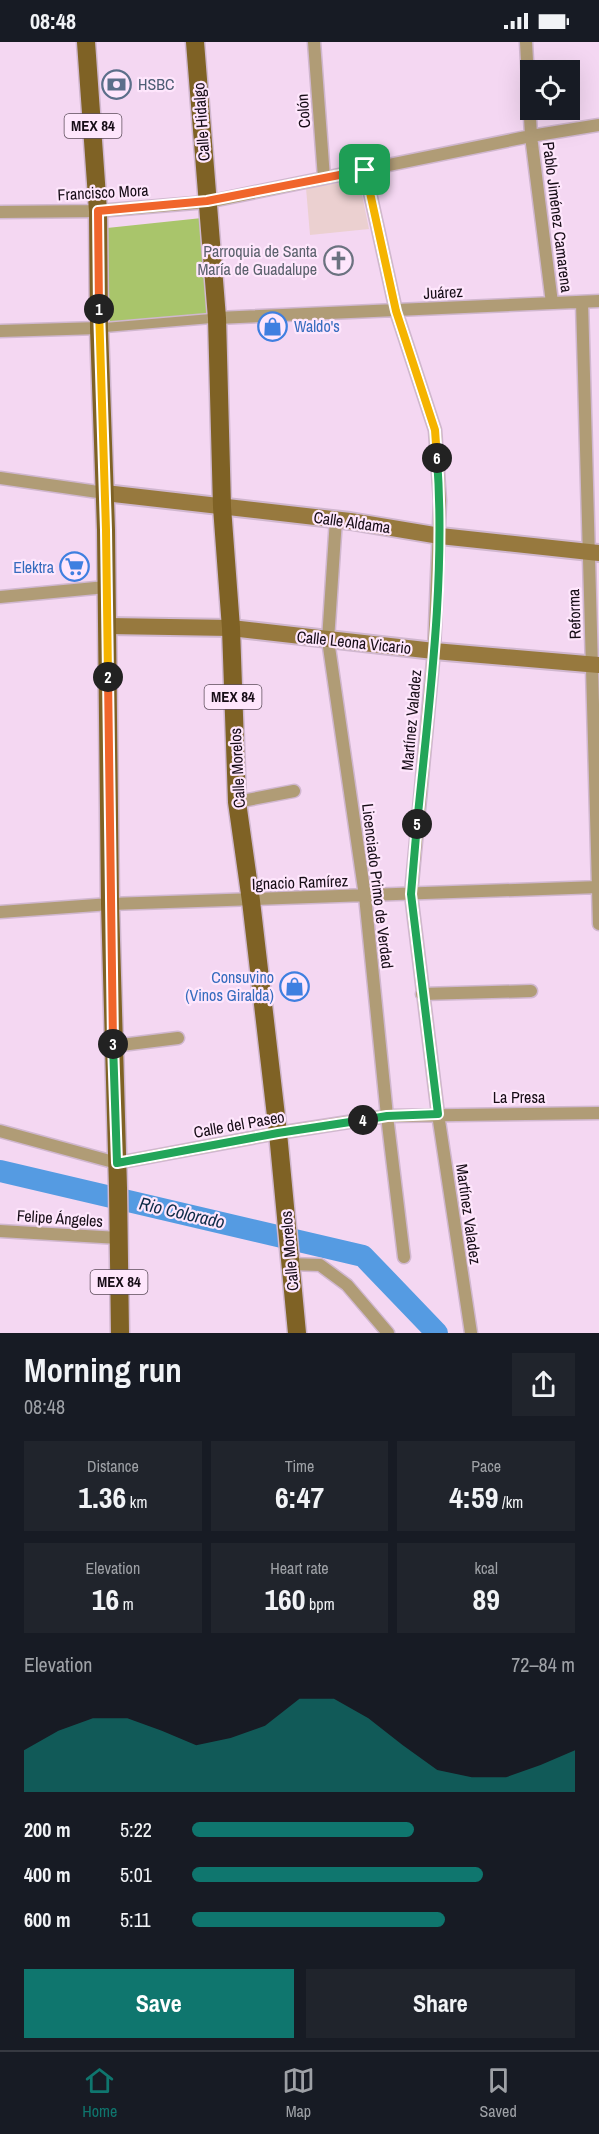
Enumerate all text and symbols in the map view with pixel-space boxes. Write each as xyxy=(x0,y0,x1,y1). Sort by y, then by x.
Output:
text: 08:48 xyxy=(30,6,76,36)
map controls xyxy=(520,60,580,120)
button: locate xyxy=(520,60,580,120)
bank icon: HSBC xyxy=(101,68,133,100)
place label: HSBC xyxy=(138,73,174,95)
street label: Calle Hidalgo xyxy=(187,82,215,162)
street label: Colón xyxy=(291,93,315,129)
road number: MEX 84 xyxy=(64,114,122,138)
street label: Pablo Jiménez Camarena xyxy=(538,140,578,294)
pin xyxy=(339,144,390,195)
icon: arrive xyxy=(348,153,381,186)
street label: Francisco Mora xyxy=(57,179,150,205)
place label: Parroquia de Santa María de Guadalupe xyxy=(197,240,318,280)
church icon: Parroquia de Santa María de Guadalupe xyxy=(322,244,354,276)
street label: Juárez xyxy=(423,280,464,304)
pin: 1 xyxy=(84,294,114,324)
text: 1 xyxy=(95,298,103,320)
shop icon: Waldo's xyxy=(257,310,289,342)
place label: Waldo's xyxy=(294,315,340,337)
pin: 6 xyxy=(422,443,452,473)
text: 6 xyxy=(433,447,441,469)
street label: Calle Aldama xyxy=(312,506,392,538)
supermarket icon: Elektra xyxy=(59,551,91,583)
place label: Elektra xyxy=(13,556,55,578)
street label: Reforma xyxy=(562,588,586,640)
street label: Calle Leona Vicario xyxy=(296,625,412,659)
pin: 2 xyxy=(93,662,123,692)
text: 2 xyxy=(104,666,112,688)
street label: Martínez Valadez xyxy=(396,668,426,771)
road number: MEX 84 xyxy=(204,685,262,709)
street label: Calle Morelos xyxy=(224,727,250,809)
street label: Licenciado Primo de Verdad xyxy=(357,802,399,970)
pin: 5 xyxy=(402,809,432,839)
text: 5 xyxy=(413,813,421,835)
street label: Ignacio Ramírez xyxy=(252,869,349,895)
place label: Consuvino (Vinos Giralda) xyxy=(185,966,274,1006)
shop icon: Consuvino (Vinos Giralda) xyxy=(279,970,311,1002)
pin: 3 xyxy=(98,1029,128,1059)
text: 3 xyxy=(109,1033,117,1055)
street label: La Presa xyxy=(493,1086,546,1108)
street label: Calle del Paseo xyxy=(192,1105,286,1143)
pin: 4 xyxy=(348,1105,378,1135)
text: 4 xyxy=(359,1109,367,1131)
street label: Martínez Valadez xyxy=(451,1162,487,1266)
water label: Rio Colorado xyxy=(137,1191,227,1234)
street label: Felipe Ángeles xyxy=(16,1204,104,1232)
street label: Calle Morelos xyxy=(275,1210,303,1292)
road number: MEX 84 xyxy=(90,1270,148,1294)
text: Morning run xyxy=(24,1348,182,1392)
button: share xyxy=(512,1353,575,1416)
text: 08:48 xyxy=(24,1393,65,1420)
text: Distance xyxy=(87,1455,139,1477)
text: Time xyxy=(285,1455,314,1477)
text: Pace xyxy=(471,1455,501,1477)
text: 1.36 xyxy=(78,1477,126,1517)
text: 6:47 xyxy=(275,1477,324,1517)
text: 4:59 xyxy=(449,1477,498,1517)
text: km xyxy=(126,1491,147,1513)
text: /km xyxy=(498,1491,523,1513)
text: Elevation xyxy=(85,1557,140,1579)
text: Heart rate xyxy=(270,1557,329,1579)
text: kcal xyxy=(475,1557,498,1579)
text: 16 xyxy=(92,1579,119,1619)
text: 160 xyxy=(264,1579,305,1619)
text: 89 xyxy=(472,1579,500,1619)
text: m xyxy=(119,1593,134,1615)
text: bpm xyxy=(305,1593,335,1615)
text: Elevation xyxy=(24,1651,92,1678)
text: 72–84 m xyxy=(511,1651,575,1678)
text: 200 m xyxy=(24,1816,71,1843)
text: 5:22 xyxy=(120,1816,152,1843)
text: 400 m xyxy=(24,1861,71,1888)
text: 5:01 xyxy=(120,1861,152,1888)
text: 600 m xyxy=(24,1906,71,1933)
text: 5:11 xyxy=(120,1906,151,1933)
button: Save xyxy=(24,1969,294,2038)
button: Share xyxy=(306,1969,575,2038)
tab: Home xyxy=(82,2064,117,2122)
tab: Map xyxy=(282,2064,315,2122)
tab: Saved xyxy=(479,2064,517,2122)

